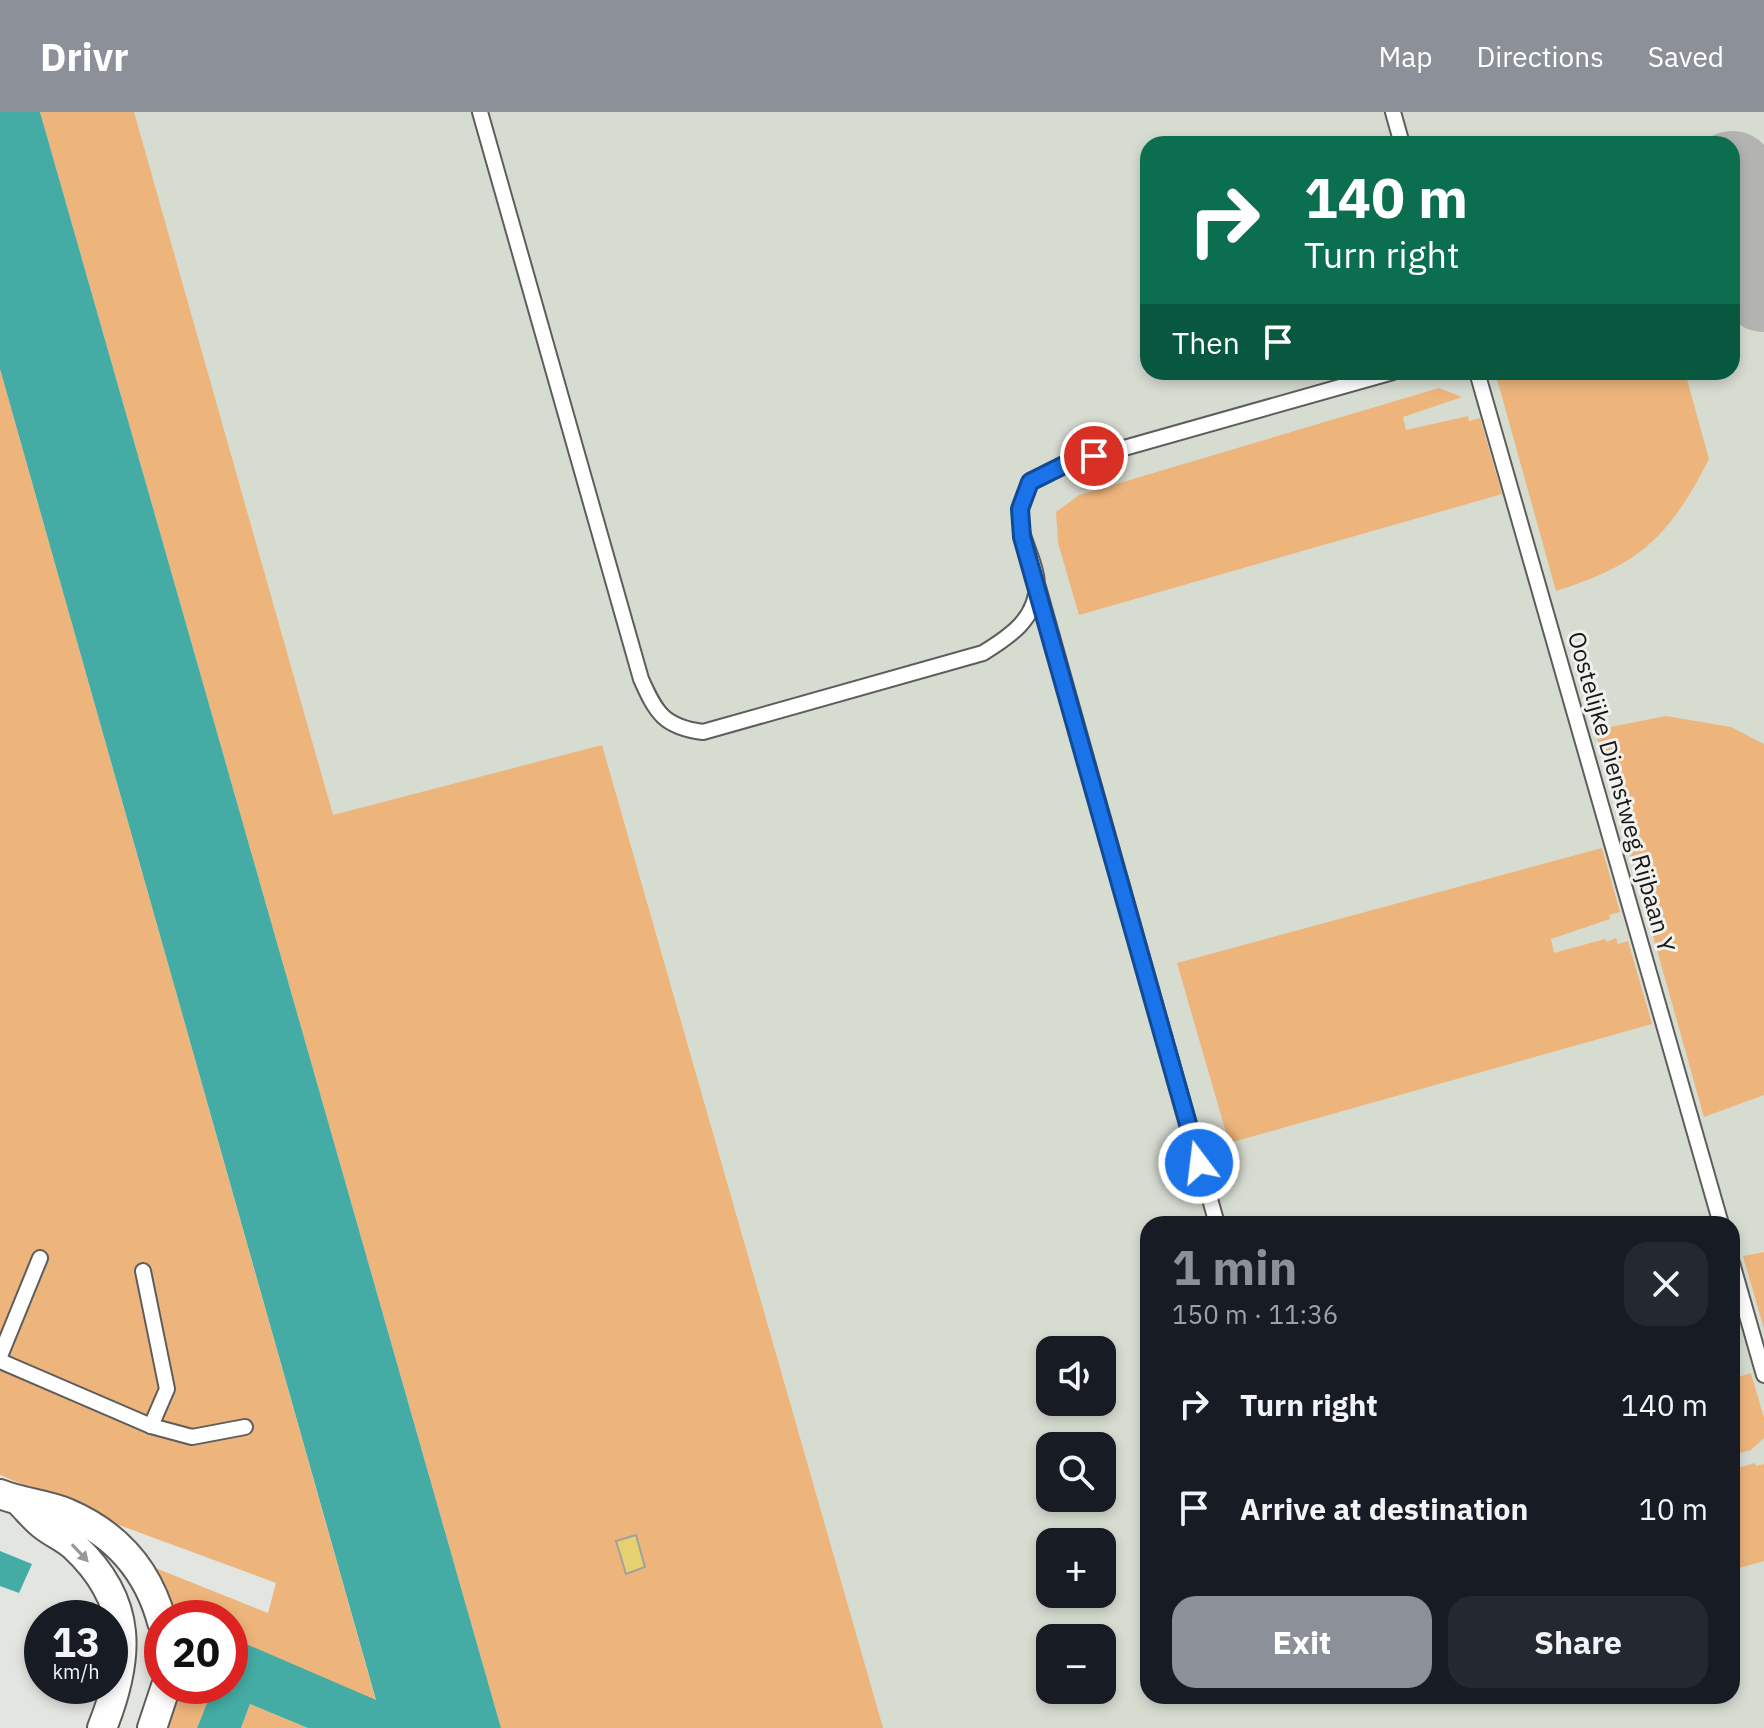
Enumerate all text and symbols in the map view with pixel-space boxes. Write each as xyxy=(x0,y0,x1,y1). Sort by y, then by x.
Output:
text: Drivr xyxy=(40,32,129,81)
text: Map xyxy=(1378,38,1432,75)
text: Directions xyxy=(1476,38,1604,75)
text: Saved xyxy=(1648,38,1724,75)
text: 140 m xyxy=(1304,161,1468,233)
icon: right xyxy=(1172,168,1276,272)
text: Turn right xyxy=(1304,231,1460,278)
icon: arrive xyxy=(1256,320,1300,364)
text: Then xyxy=(1172,323,1240,362)
pin xyxy=(1060,422,1128,490)
icon: arrive xyxy=(1072,434,1116,478)
street label: Oostelijke Dienstweg Rijbaan Y xyxy=(1561,628,1683,956)
position arrow xyxy=(1157,1121,1241,1205)
text: 1 min xyxy=(1172,1236,1297,1298)
button: close xyxy=(1624,1242,1708,1326)
text: 150 m · 11:36 xyxy=(1172,1297,1338,1331)
map controls xyxy=(1036,1336,1116,1704)
button: sound xyxy=(1036,1336,1116,1416)
icon: right xyxy=(1172,1382,1216,1426)
text: Turn right xyxy=(1240,1385,1378,1424)
text: 140 m xyxy=(1621,1385,1708,1424)
button: search xyxy=(1036,1432,1116,1512)
icon: arrive xyxy=(1172,1486,1216,1530)
text: Arrive at destination xyxy=(1240,1489,1528,1528)
text: 10 m xyxy=(1639,1489,1708,1528)
button: + xyxy=(1036,1528,1116,1608)
one-way arrow xyxy=(71,1543,89,1562)
button: Exit xyxy=(1172,1596,1432,1688)
button: Share xyxy=(1448,1596,1708,1688)
speed limit sign: 20 xyxy=(144,1600,248,1704)
text: 13 xyxy=(52,1616,100,1668)
button: − xyxy=(1036,1624,1116,1704)
text: km/h xyxy=(52,1658,100,1685)

